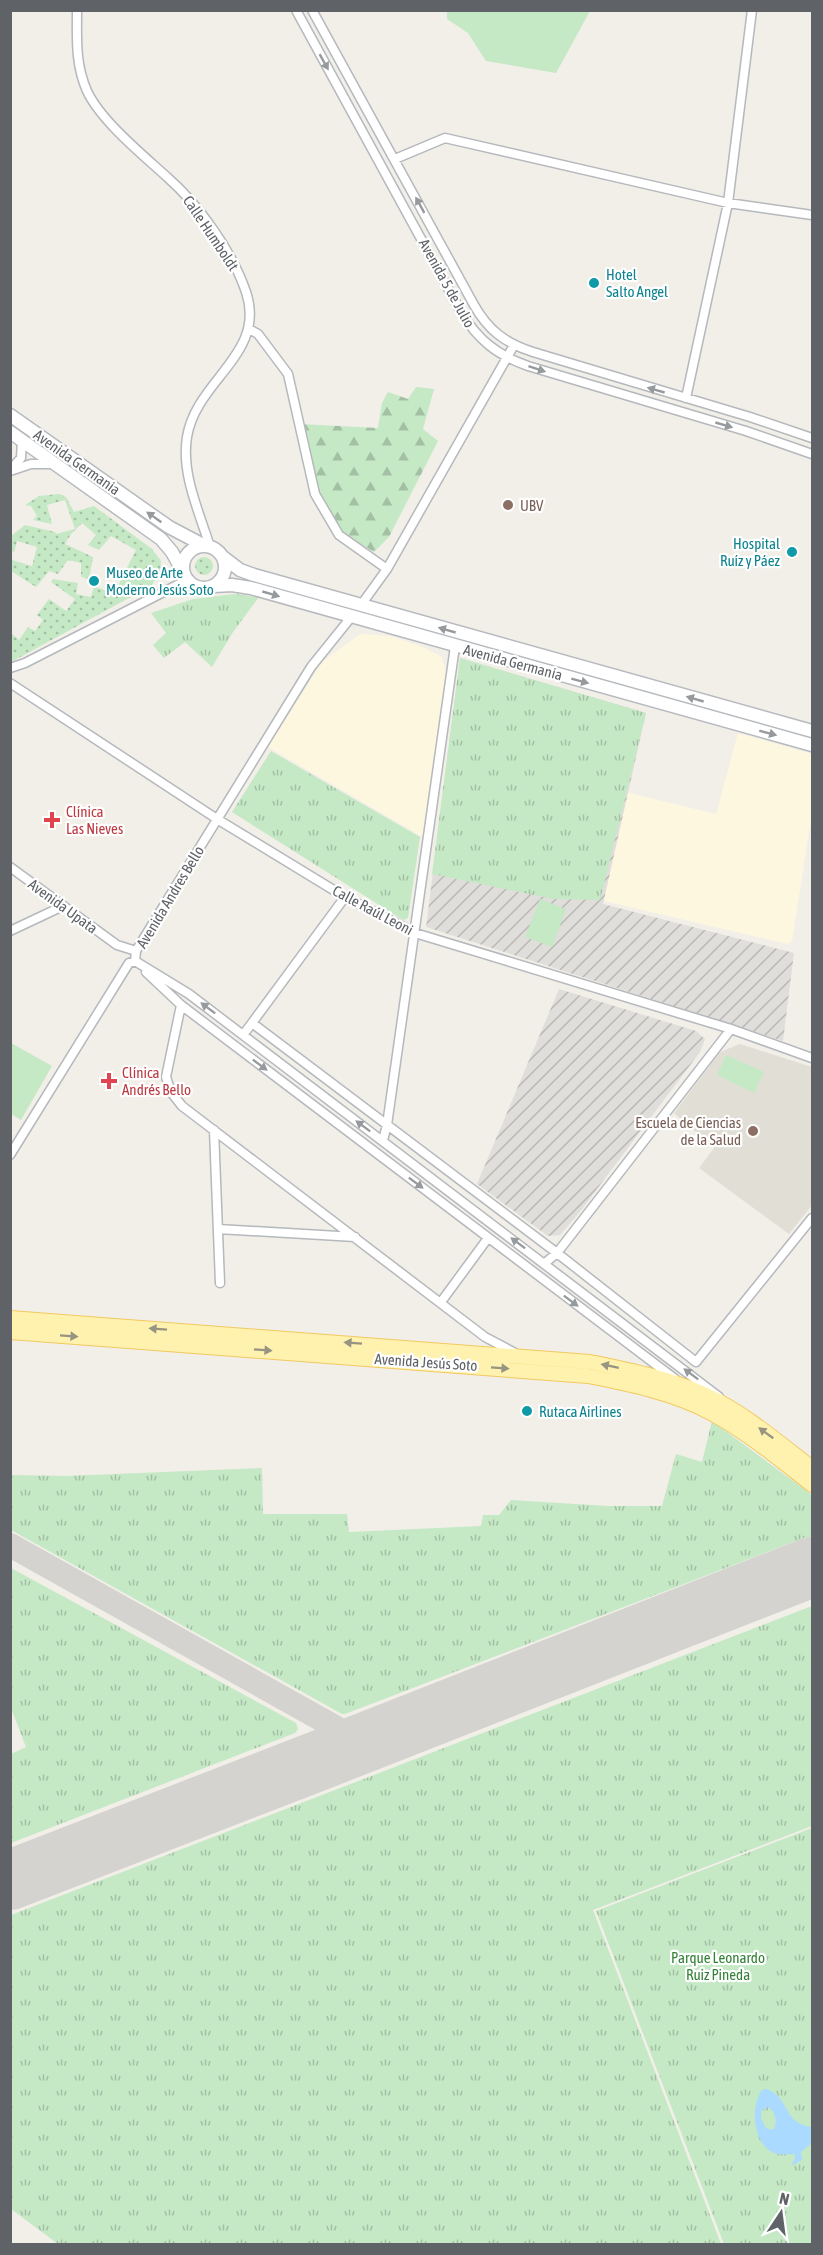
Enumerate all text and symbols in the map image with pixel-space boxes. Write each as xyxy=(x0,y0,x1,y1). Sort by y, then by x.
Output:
one-way arrow xyxy=(319,54,329,71)
street label: Calle Humboldt xyxy=(180,192,242,274)
one-way arrow xyxy=(415,196,425,213)
street label: Avenida 5 de Julio xyxy=(416,236,478,330)
place label: Hotel Salto Angel xyxy=(606,266,668,300)
marker: Hotel Salto Angel xyxy=(587,276,601,290)
one-way arrow xyxy=(528,365,546,374)
one-way arrow xyxy=(647,385,665,394)
one-way arrow xyxy=(715,421,733,430)
street label: Avenida Germania xyxy=(30,426,124,498)
place label: UBV xyxy=(520,497,544,514)
marker: UBV xyxy=(501,498,515,512)
one-way arrow xyxy=(146,511,162,523)
place label: Hospital Ruíz y Páez xyxy=(720,535,781,569)
marker: Hospital Ruíz y Páez xyxy=(785,545,799,559)
place label: Museo de Arte Moderno Jesús Soto xyxy=(106,564,214,598)
marker: Museo de Arte Moderno Jesús Soto xyxy=(87,574,101,588)
one-way arrow xyxy=(262,590,280,599)
one-way arrow xyxy=(438,624,456,634)
street label: Avenida Germania xyxy=(462,641,564,683)
one-way arrow xyxy=(571,676,589,686)
one-way arrow xyxy=(686,693,705,703)
one-way arrow xyxy=(759,728,777,738)
place label: Clínica Las Nieves xyxy=(66,803,123,837)
marker: Clínica Las Nieves xyxy=(43,811,61,829)
street label: Avenida Andres Bello xyxy=(133,843,207,951)
street label: Avenida Upata xyxy=(25,875,101,937)
street label: Calle Raúl Leoni xyxy=(330,882,416,938)
one-way arrow xyxy=(200,1002,216,1014)
one-way arrow xyxy=(253,1059,268,1071)
place label: Clínica Andrés Bello xyxy=(122,1064,191,1098)
marker: Clínica Andrés Bello xyxy=(100,1072,118,1090)
place label: Escuela de Ciencias de la Salud xyxy=(635,1114,741,1148)
one-way arrow xyxy=(355,1119,371,1132)
marker: Escuela de Ciencias de la Salud xyxy=(746,1124,760,1138)
one-way arrow xyxy=(408,1177,424,1189)
one-way arrow xyxy=(511,1238,526,1250)
one-way arrow xyxy=(564,1294,579,1306)
one-way arrow xyxy=(149,1324,168,1334)
one-way arrow xyxy=(59,1331,78,1341)
one-way arrow xyxy=(343,1339,362,1348)
one-way arrow xyxy=(254,1345,273,1355)
street label: Avenida Jesús Soto xyxy=(374,1350,478,1374)
one-way arrow xyxy=(600,1361,619,1370)
one-way arrow xyxy=(490,1363,509,1372)
one-way arrow xyxy=(683,1368,698,1380)
place label: Rutaca Airlines xyxy=(539,1403,622,1420)
marker: Rutaca Airlines xyxy=(520,1404,534,1418)
one-way arrow xyxy=(758,1427,773,1439)
park label: Parque Leonardo Ruiz Pineda xyxy=(671,1949,765,1983)
north arrow xyxy=(751,2183,811,2243)
text: N xyxy=(778,2189,791,2208)

